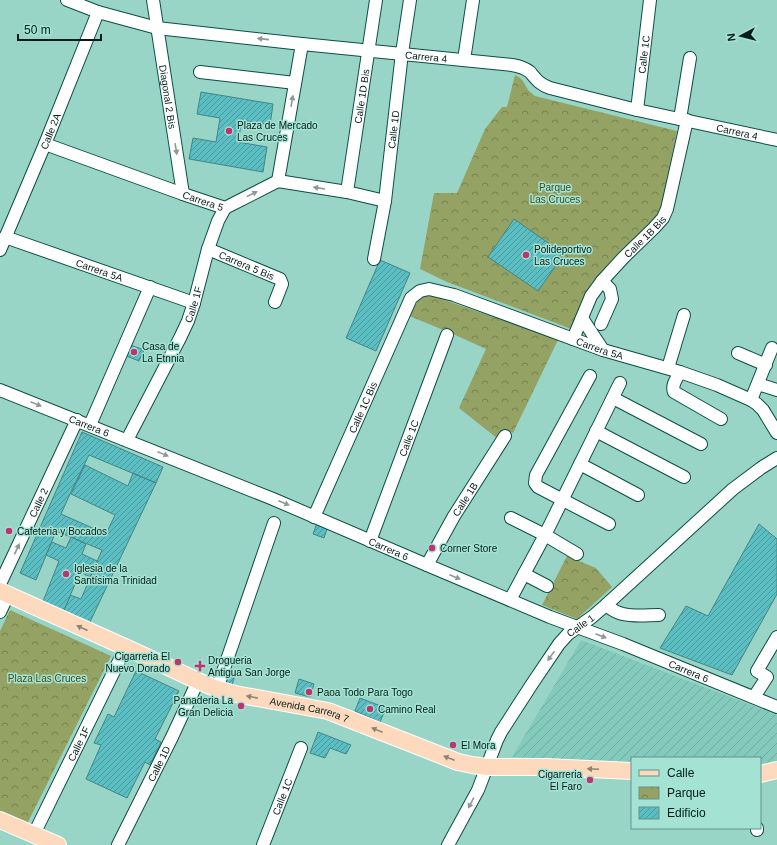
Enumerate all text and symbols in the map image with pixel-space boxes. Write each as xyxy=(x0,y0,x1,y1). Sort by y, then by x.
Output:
scale bar xyxy=(18,16,101,42)
north arrow xyxy=(721,16,761,56)
text: 50 m xyxy=(24,23,51,37)
text: N xyxy=(725,32,738,42)
street label: Calle 1C xyxy=(636,35,651,74)
one-way arrow xyxy=(257,36,270,43)
street label: Carrera 4 xyxy=(405,49,448,64)
street label: Diagonal 2 Bis xyxy=(158,64,178,130)
street label: Calle 1D Bis xyxy=(352,68,371,124)
one-way arrow xyxy=(289,95,295,107)
street label: Calle 1D xyxy=(386,110,401,149)
street label: Calle 2A xyxy=(38,111,62,151)
place label: Plaza de Mercado Las Cruces xyxy=(237,120,318,143)
street label: Carrera 4 xyxy=(715,122,759,141)
marker: Plaza de Mercado Las Cruces xyxy=(224,126,234,136)
one-way arrow xyxy=(173,143,179,155)
park label: Parque Las Cruces xyxy=(530,182,580,205)
one-way arrow xyxy=(313,185,326,191)
street label: Carrera 5 xyxy=(181,189,225,213)
one-way arrow xyxy=(246,191,257,197)
street label: Calle 1B Bis xyxy=(622,213,668,260)
place label: Polideportivo Las Cruces xyxy=(534,244,592,267)
street label: Carrera 5 Bis xyxy=(217,249,276,282)
marker: Polideportivo Las Cruces xyxy=(521,250,531,260)
street label: Carrera 5A xyxy=(74,257,125,283)
street label: Calle 1F xyxy=(182,285,204,324)
street label: Carrera 5A xyxy=(575,335,625,361)
place label: Casa de La Etnnia xyxy=(142,341,185,364)
marker: Casa de La Etnnia xyxy=(129,347,139,357)
street label: Calle 1C Bis xyxy=(346,380,379,435)
one-way arrow xyxy=(31,401,43,407)
street label: Carrera 6 xyxy=(67,413,111,439)
street label: Calle 1C xyxy=(397,418,420,458)
one-way arrow xyxy=(158,452,170,458)
street label: Calle 1B xyxy=(450,480,480,518)
street label: Calle 2 xyxy=(27,486,50,519)
one-way arrow xyxy=(278,501,290,507)
marker: Cafeteria y Bocados xyxy=(4,526,14,536)
place label: Cafeteria y Bocados xyxy=(17,526,107,537)
street label: Carrera 6 xyxy=(367,535,411,562)
one-way arrow xyxy=(13,543,20,555)
marker: Corner Store xyxy=(427,543,437,553)
place label: Corner Store xyxy=(440,543,498,554)
place label: Iglesia de la Santísima Trinidad xyxy=(74,563,157,586)
marker: Iglesia de la Santísima Trinidad xyxy=(61,569,71,579)
one-way arrow xyxy=(449,574,461,580)
street label: Calle 1 xyxy=(564,612,597,639)
one-way arrow xyxy=(75,624,87,630)
one-way arrow xyxy=(595,633,607,639)
place label: Cigarreria El Nuevo Dorado xyxy=(106,651,170,674)
one-way arrow xyxy=(547,651,555,661)
place label: Drogueria Antigua San Jorge xyxy=(208,655,291,678)
marker: Cigarreria El Nuevo Dorado xyxy=(173,657,183,667)
street label: Carrera 6 xyxy=(667,658,711,684)
marker: Drogueria Antigua San Jorge xyxy=(195,661,205,671)
park label: Plaza Las Cruces xyxy=(8,673,86,684)
marker: Paoa Todo Para Togo xyxy=(304,687,314,697)
place label: Paoa Todo Para Togo xyxy=(317,687,413,698)
one-way arrow xyxy=(245,694,258,700)
place label: Panaderia La Gran Delicia xyxy=(174,695,233,718)
street label: Avenida Carrera 7 xyxy=(269,695,351,724)
marker: Panaderia La Gran Delicia xyxy=(236,701,246,711)
marker: Camino Real xyxy=(365,704,375,714)
place label: Camino Real xyxy=(378,704,436,715)
street label: Calle 1F xyxy=(65,725,91,763)
one-way arrow xyxy=(371,727,382,733)
marker: El Mora xyxy=(448,740,458,750)
place label: El Mora xyxy=(461,740,496,751)
street label: Calle 1D xyxy=(145,744,172,783)
one-way arrow xyxy=(443,755,455,761)
legend xyxy=(631,757,761,829)
one-way arrow xyxy=(587,766,599,773)
text: Calle xyxy=(667,766,695,780)
place label: Cigarreria El Faro xyxy=(538,769,582,792)
marker: Cigarreria El Faro xyxy=(585,775,595,785)
street label: Calle 1C xyxy=(270,777,294,816)
text: Parque xyxy=(667,786,706,800)
one-way arrow xyxy=(468,797,474,808)
text: Edificio xyxy=(667,806,706,820)

